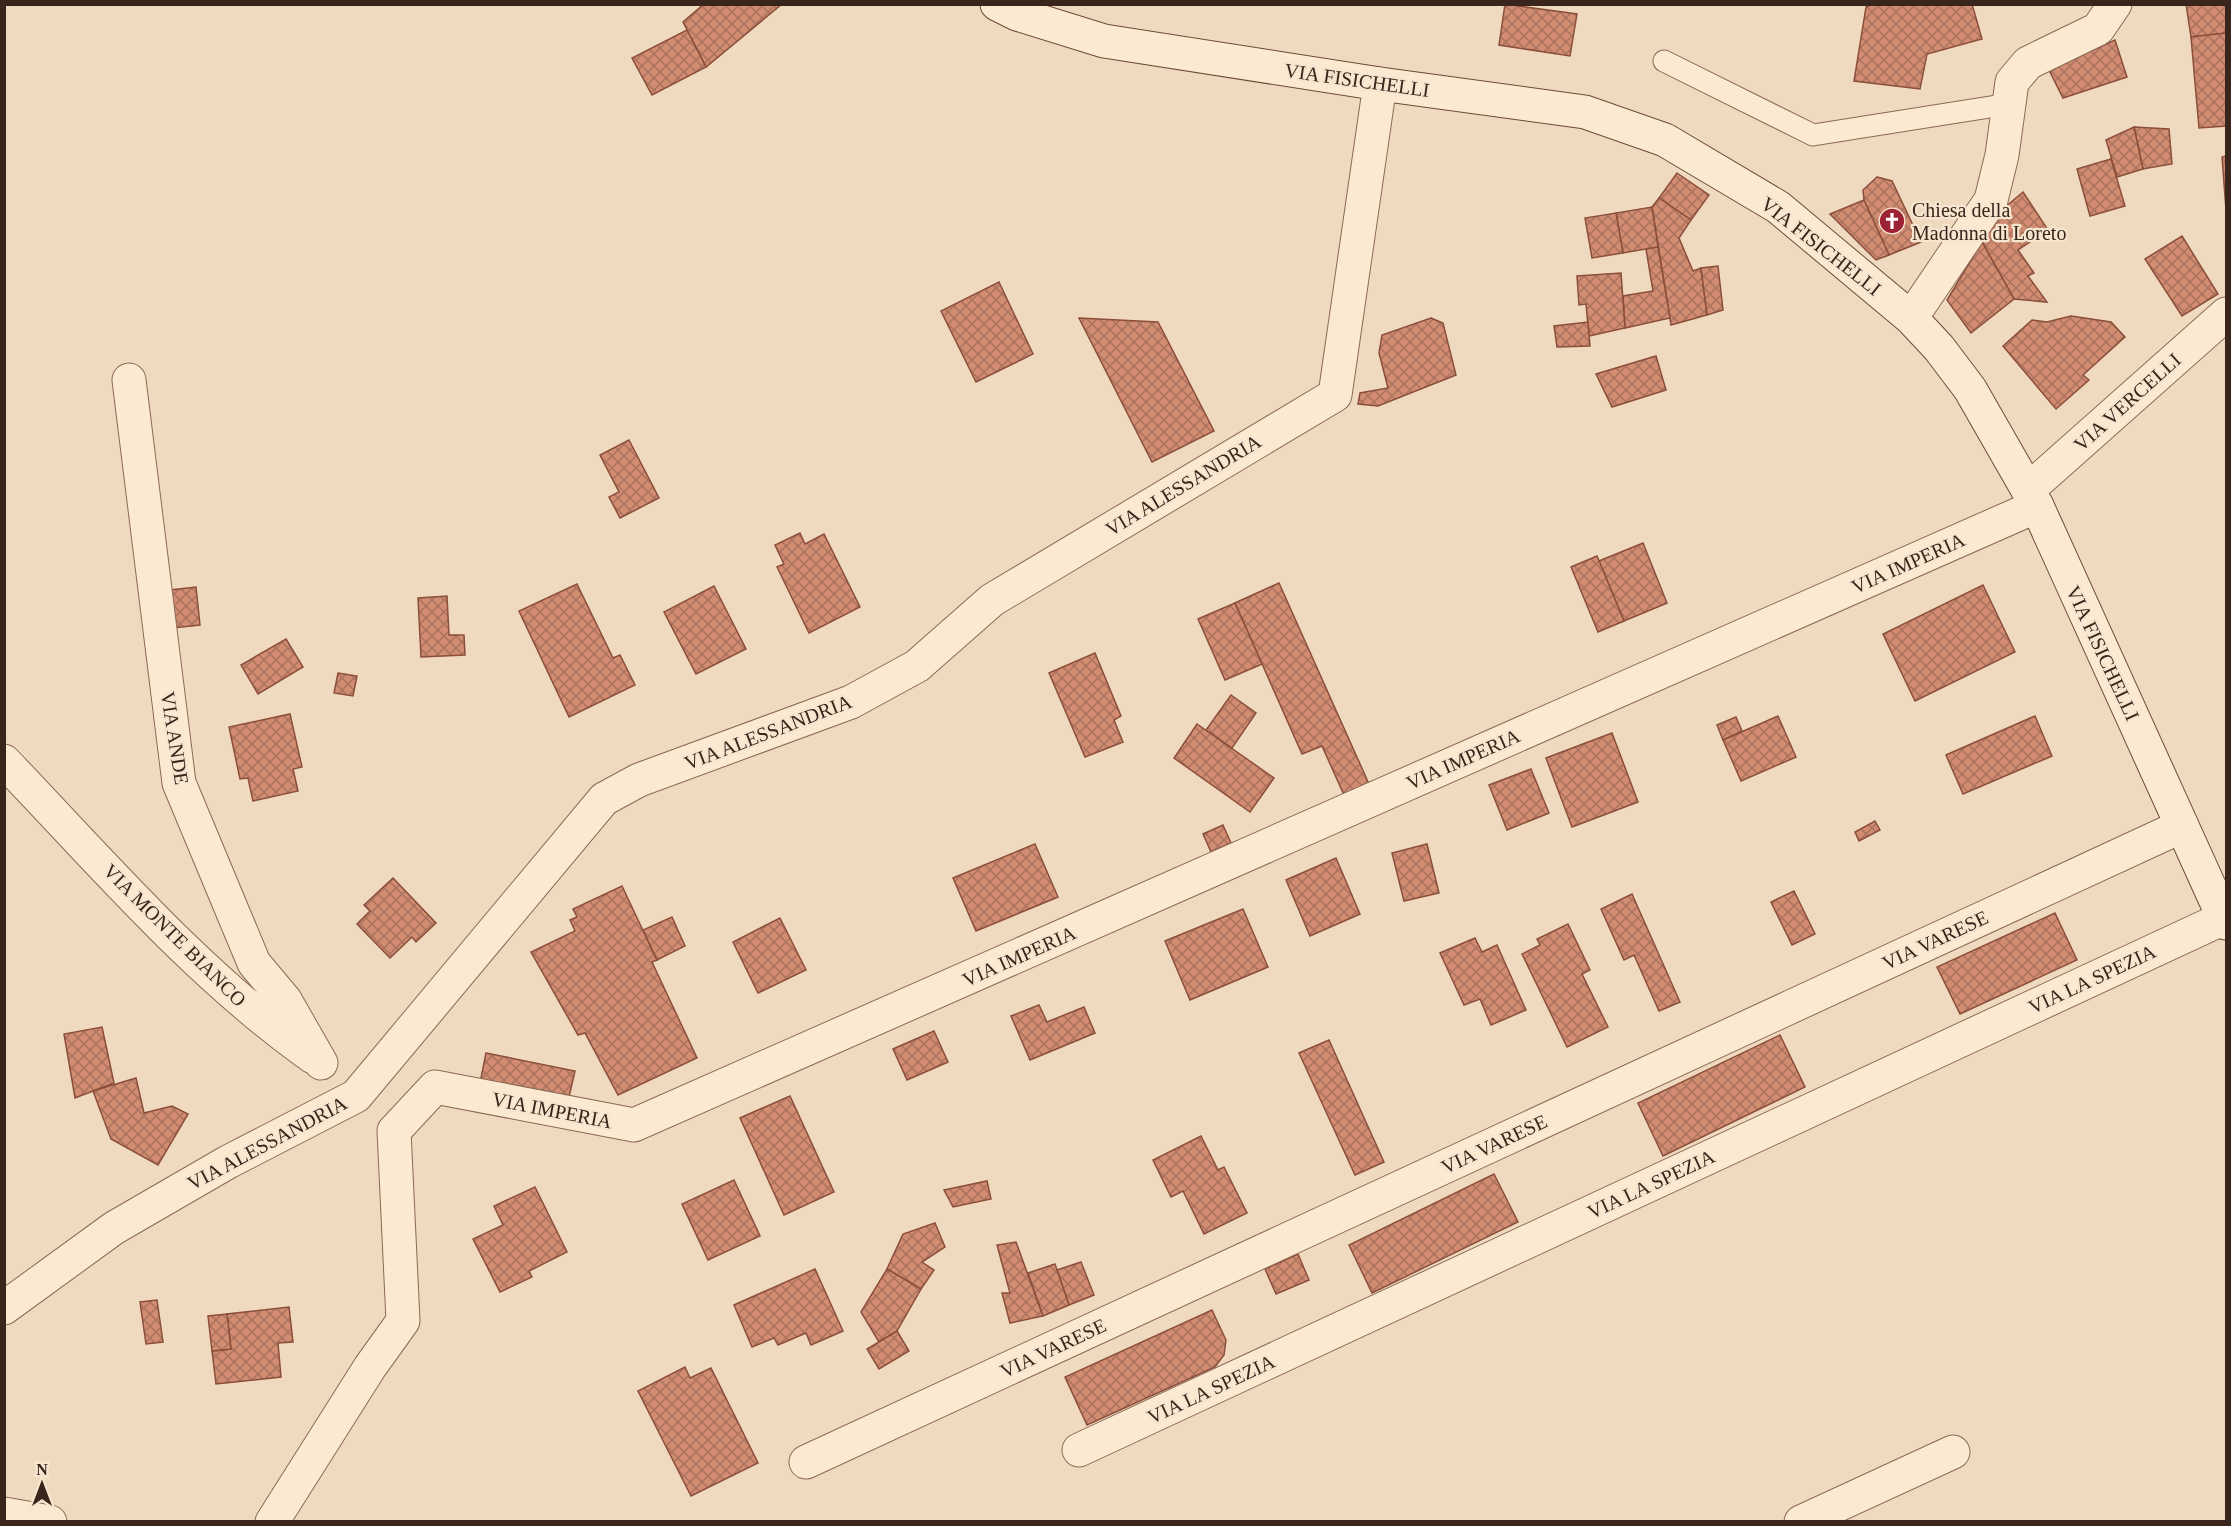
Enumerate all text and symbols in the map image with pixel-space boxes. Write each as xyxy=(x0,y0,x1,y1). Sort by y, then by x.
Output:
street label: VIA FISICHELLI xyxy=(1283,59,1431,101)
street label: VIA FISICHELLI xyxy=(1757,192,1885,300)
place label: Chiesa della Madonna di Loreto xyxy=(1912,199,2066,244)
church icon: Chiesa della Madonna di Loreto xyxy=(1877,206,1907,236)
street label: VIA VERCELLI xyxy=(2069,348,2185,456)
street label: VIA ALESSANDRIA xyxy=(1101,430,1265,540)
street label: VIA IMPERIA xyxy=(1848,528,1969,598)
street label: VIA FISICHELLI xyxy=(2062,582,2144,724)
street label: VIA ANDE xyxy=(157,690,193,786)
street label: VIA ALESSANDRIA xyxy=(681,690,855,774)
street label: VIA IMPERIA xyxy=(1403,724,1524,794)
street label: VIA MONTE BIANCO xyxy=(99,859,251,1011)
street label: VIA VARESE xyxy=(1879,906,1991,974)
street label: VIA IMPERIA xyxy=(959,921,1080,991)
street label: VIA LA SPEZIA xyxy=(2025,940,2160,1018)
street label: VIA IMPERIA xyxy=(490,1088,614,1133)
street label: VIA ALESSANDRIA xyxy=(184,1091,351,1194)
street label: VIA VARESE xyxy=(1438,1110,1550,1178)
street label: VIA LA SPEZIA xyxy=(1584,1145,1719,1223)
street label: VIA VARESE xyxy=(997,1314,1109,1382)
street label: VIA LA SPEZIA xyxy=(1144,1350,1279,1428)
north arrow xyxy=(12,1454,72,1514)
text: N xyxy=(36,1461,48,1478)

